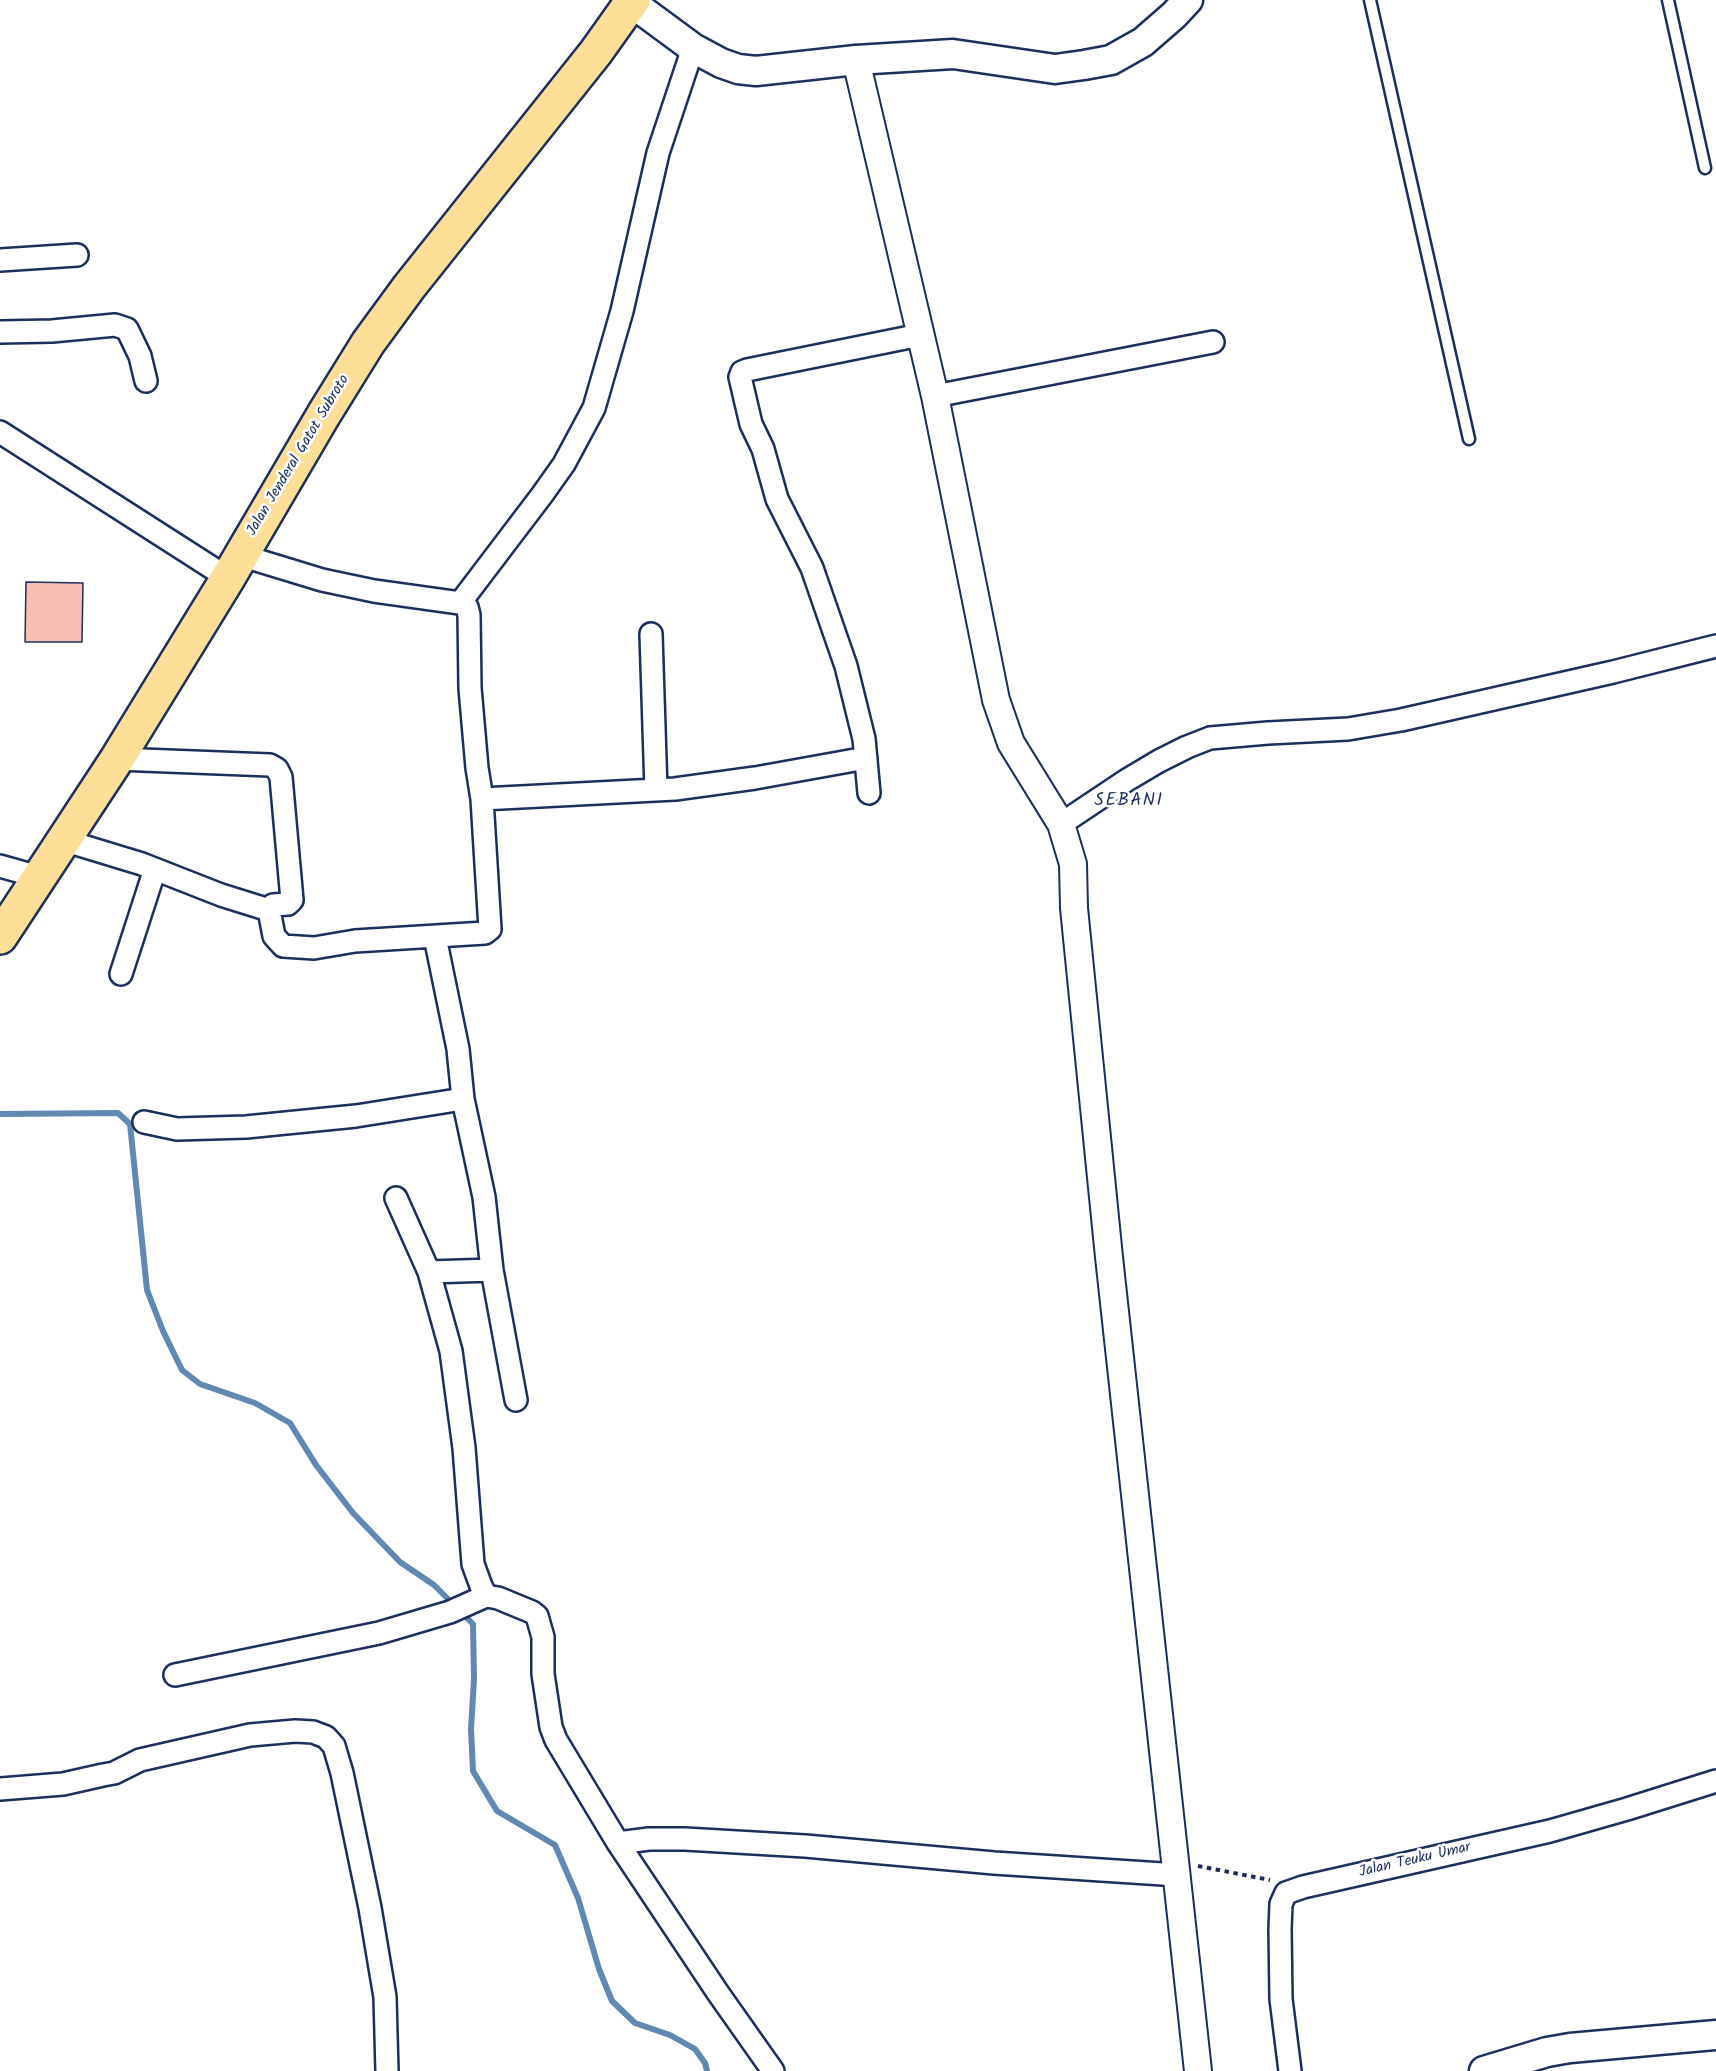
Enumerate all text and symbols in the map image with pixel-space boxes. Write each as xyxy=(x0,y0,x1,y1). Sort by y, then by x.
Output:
street label: Jalan Jenderal Gatot Subroto xyxy=(244,372,354,540)
district label: SEBANI xyxy=(1094,791,1164,813)
street label: Jalan Teuku Umar xyxy=(1357,1839,1473,1883)

